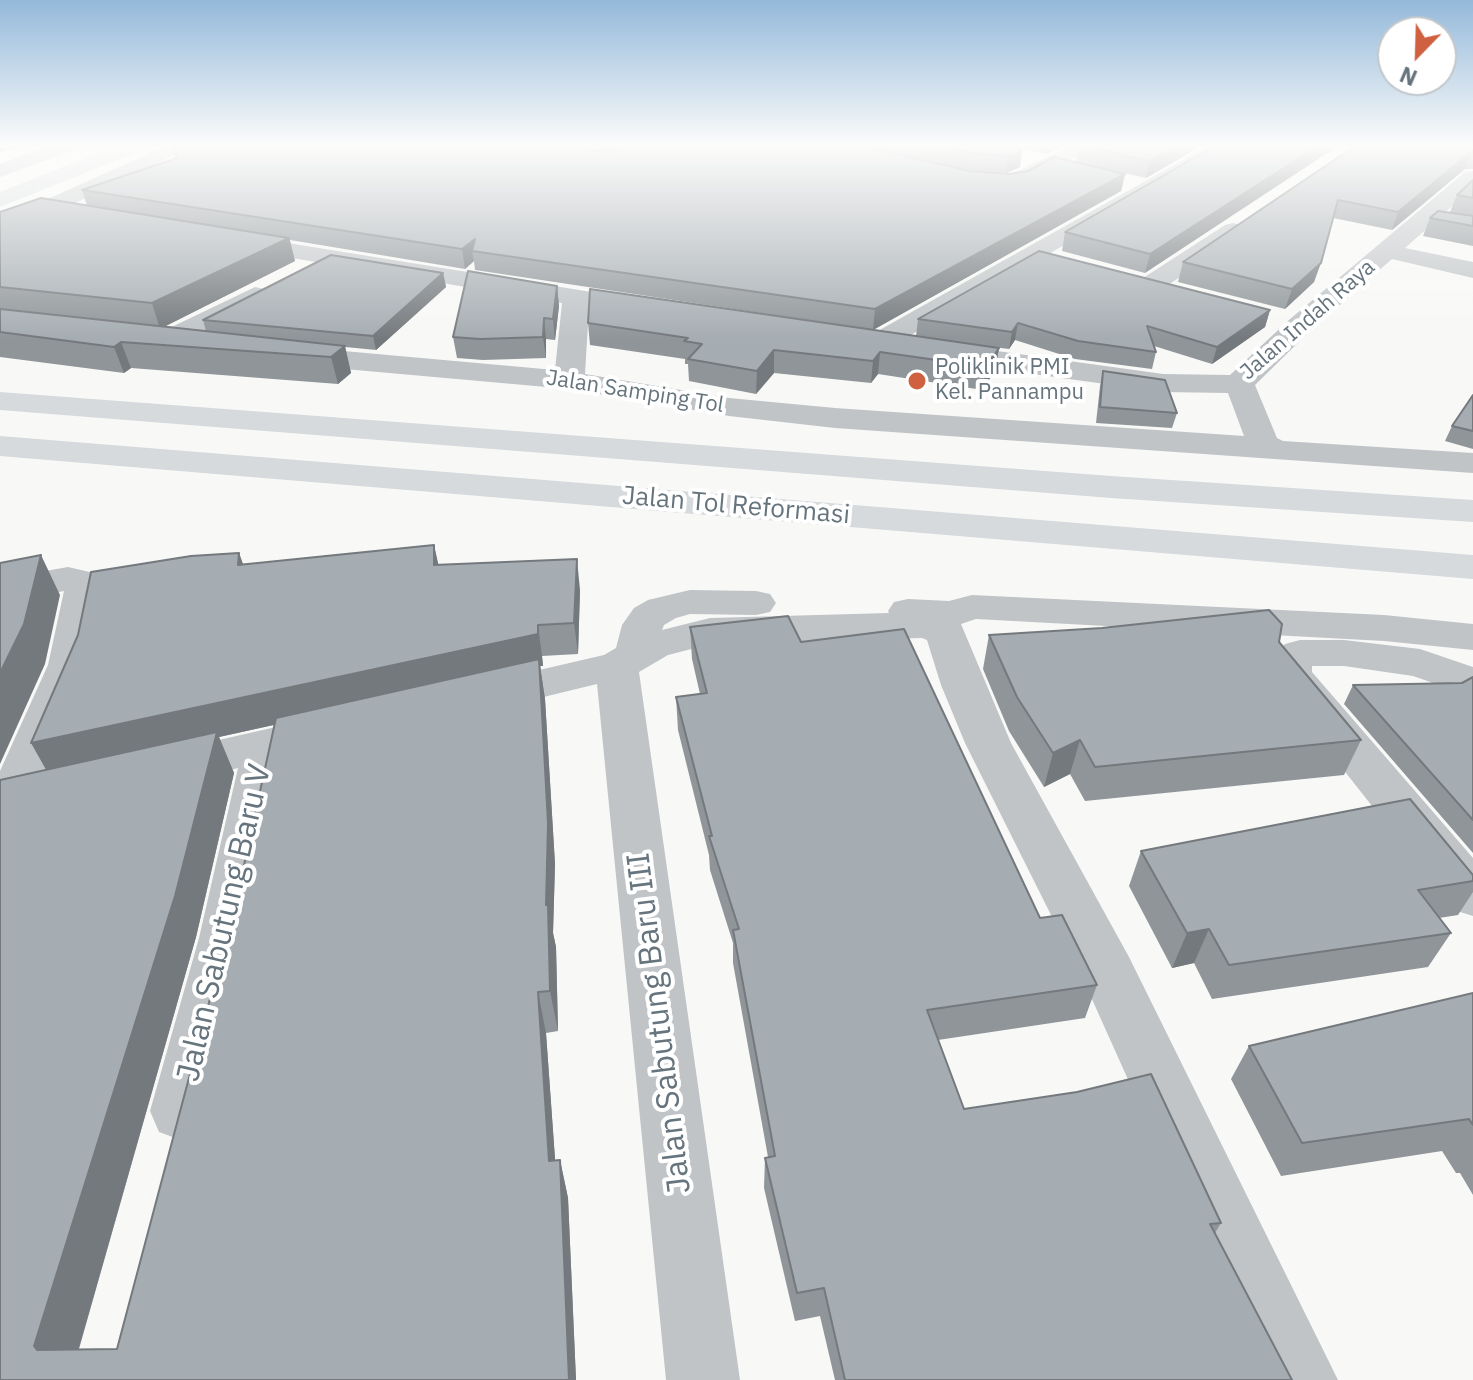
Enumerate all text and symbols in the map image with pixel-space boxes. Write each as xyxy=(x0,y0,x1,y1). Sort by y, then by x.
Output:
north arrow xyxy=(1377,16,1457,96)
text: N xyxy=(1395,60,1421,93)
street label: Jalan Indah Raya xyxy=(1235,254,1381,386)
place label: Poliklinik PMI Kel. Pannampu xyxy=(935,355,1084,406)
street label: Jalan Samping Tol xyxy=(544,365,726,419)
marker: Poliklinik PMI Kel. Pannampu xyxy=(906,370,928,392)
street label: Jalan Tol Reformasi xyxy=(621,480,851,532)
street label: Jalan Sabutung Baru V xyxy=(170,761,280,1085)
street label: Jalan Sabutung Baru III xyxy=(620,850,700,1196)

